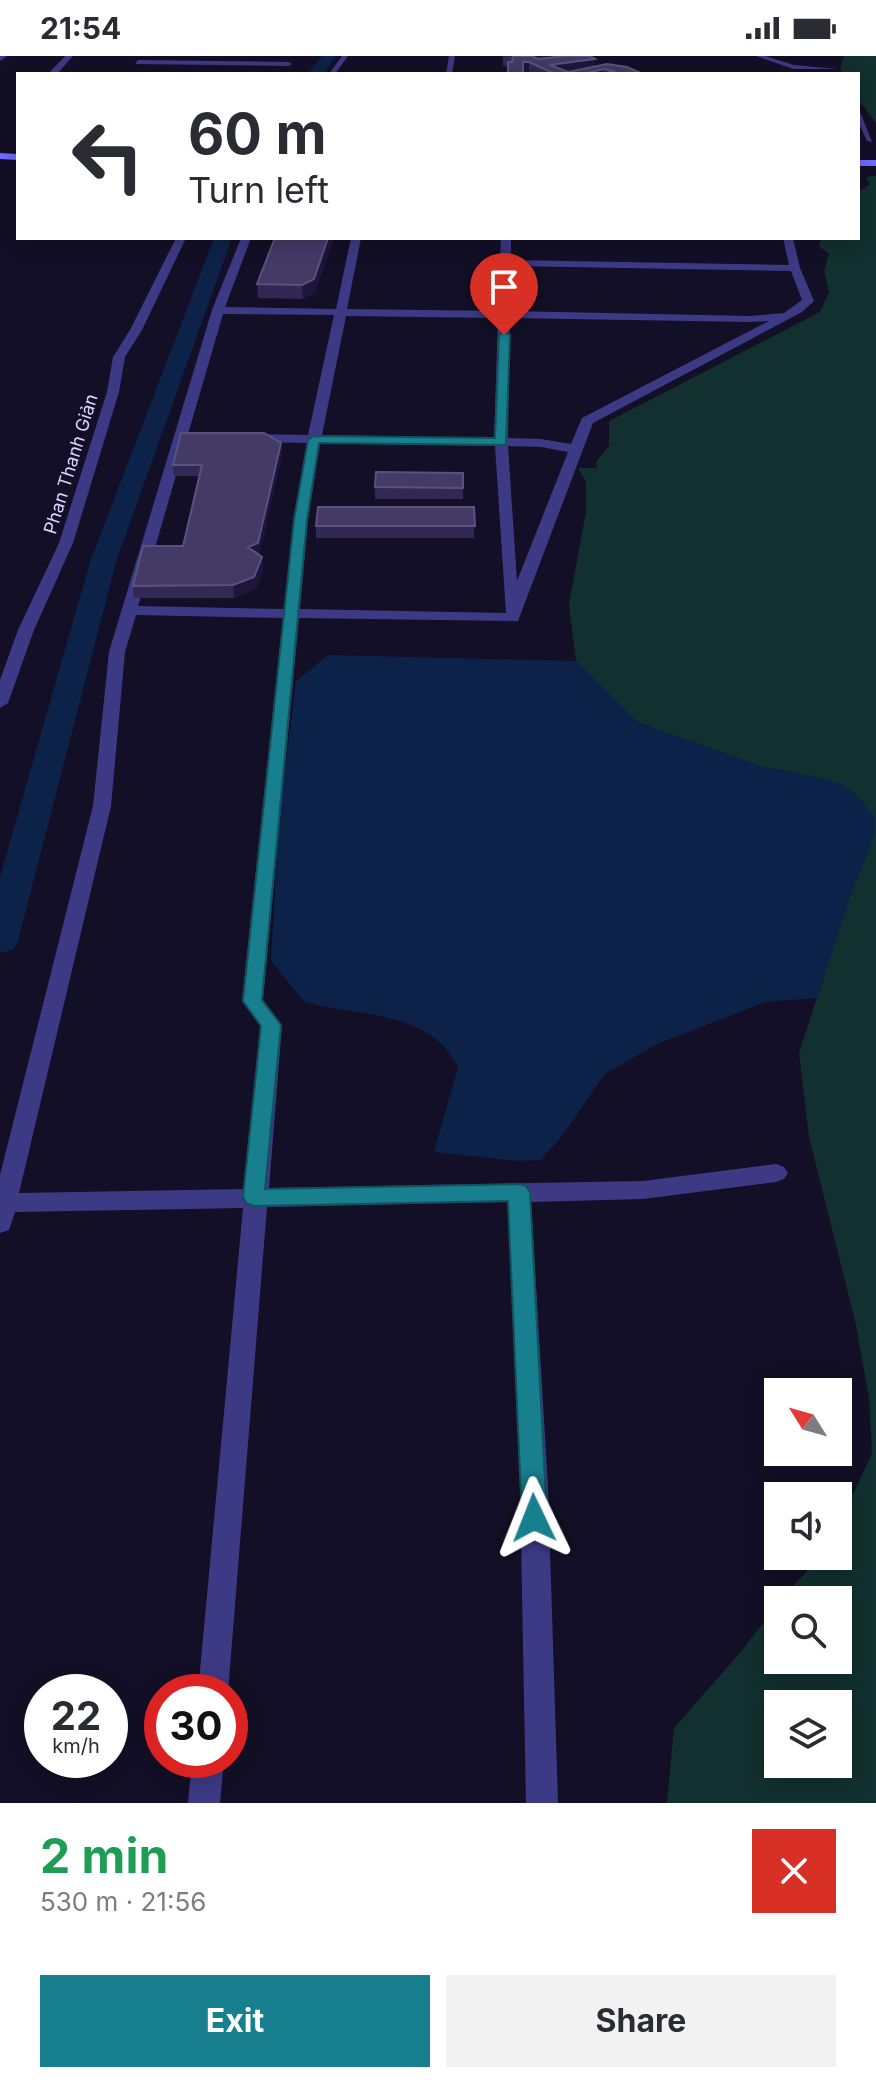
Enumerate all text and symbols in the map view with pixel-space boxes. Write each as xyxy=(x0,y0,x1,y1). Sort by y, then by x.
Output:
text: 21:54 xyxy=(40,10,121,46)
text: 60 m xyxy=(188,100,327,168)
icon: left xyxy=(56,104,160,208)
text: Turn left xyxy=(188,168,329,212)
pin xyxy=(470,253,538,335)
icon: arrive xyxy=(482,265,526,309)
street label: Phan Thanh Giản xyxy=(39,391,102,536)
north arrow xyxy=(764,1378,852,1466)
map controls xyxy=(764,1378,852,1778)
position arrow xyxy=(492,1476,576,1560)
button: sound xyxy=(764,1482,852,1570)
button: search xyxy=(764,1586,852,1674)
speed limit sign: 30 xyxy=(144,1674,248,1778)
button: layers xyxy=(764,1690,852,1778)
text: 22 xyxy=(51,1691,101,1740)
text: km/h xyxy=(52,1734,100,1758)
text: 2 min xyxy=(40,1826,168,1885)
button: close xyxy=(752,1829,836,1913)
text: 530 m · 21:56 xyxy=(40,1886,206,1917)
button: Exit xyxy=(40,1975,430,2067)
button: Share xyxy=(446,1975,836,2067)

